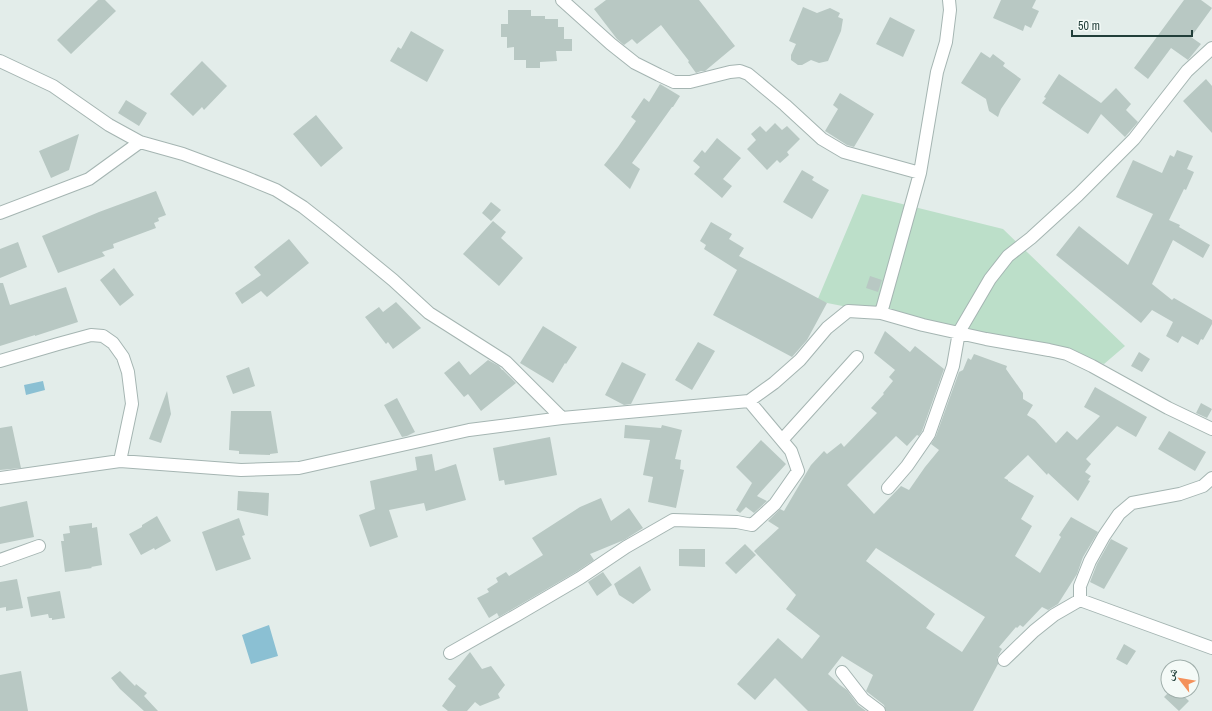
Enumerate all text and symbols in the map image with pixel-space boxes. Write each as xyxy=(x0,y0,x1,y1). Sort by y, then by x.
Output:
scale bar xyxy=(1072,12,1192,38)
text: 50 m xyxy=(1078,18,1100,34)
north arrow xyxy=(1160,659,1200,699)
text: ش xyxy=(1162,665,1181,683)

